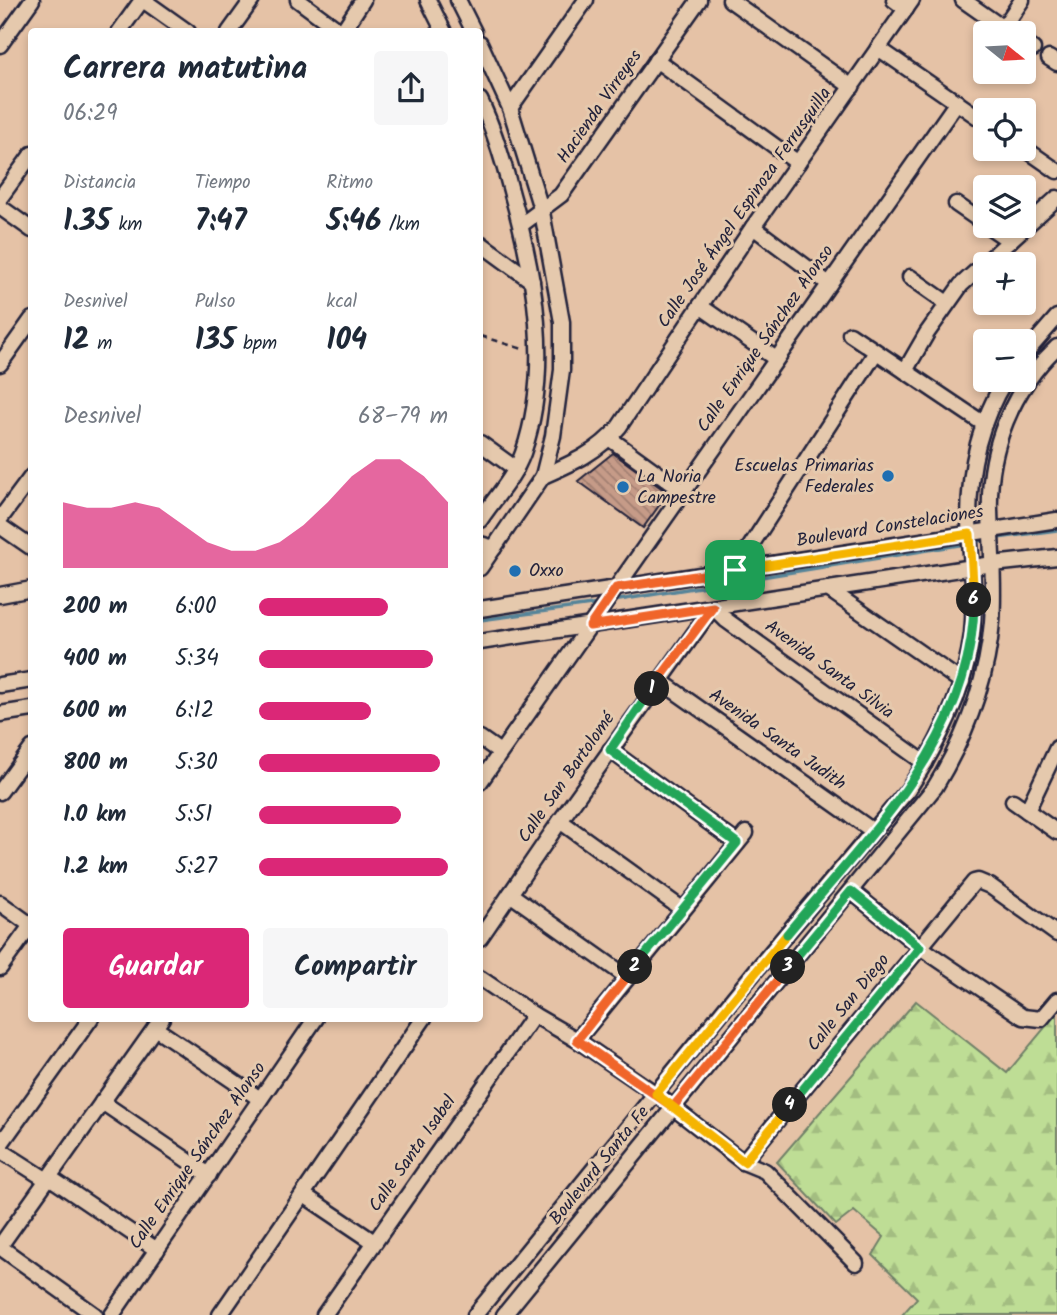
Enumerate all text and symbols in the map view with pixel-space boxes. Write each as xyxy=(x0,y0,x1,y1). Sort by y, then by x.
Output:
north arrow xyxy=(973,21,1036,84)
map controls xyxy=(973,21,1036,392)
text: Carrera matutina xyxy=(63,44,307,95)
street label: Hacienda Virreyes xyxy=(550,44,650,170)
button: share xyxy=(374,51,448,125)
street label: Calle José Ángel Espinoza Ferrusquilla xyxy=(650,82,840,334)
text: 06:29 xyxy=(63,96,118,132)
button: locate xyxy=(973,98,1036,161)
text: Distancia xyxy=(63,168,136,198)
text: Tiempo xyxy=(195,168,251,198)
text: Ritmo xyxy=(326,168,373,198)
button: layers xyxy=(973,175,1036,238)
text: 1.35 xyxy=(63,198,111,246)
text: 7:47 xyxy=(195,198,247,246)
text: 5:46 xyxy=(326,198,382,246)
text: km xyxy=(111,210,142,240)
text: /km xyxy=(382,210,420,240)
street label: Calle Enrique Sánchez Alonso xyxy=(690,239,842,439)
button: + xyxy=(973,252,1036,315)
text: Desnivel xyxy=(63,287,128,317)
text: Pulso xyxy=(195,287,235,317)
text: kcal xyxy=(326,287,357,317)
text: 12 xyxy=(63,317,90,365)
text: 135 xyxy=(195,317,235,365)
text: 104 xyxy=(326,317,367,365)
text: m xyxy=(90,329,112,359)
text: bpm xyxy=(235,329,277,359)
button: − xyxy=(973,329,1036,392)
text: Desnivel xyxy=(63,399,141,435)
text: 68–79 m xyxy=(358,399,448,435)
place label: Escuelas Primarias Federales xyxy=(734,452,874,502)
place label: La Noria Campestre xyxy=(637,463,716,513)
marker: Escuelas Primarias Federales xyxy=(880,468,896,484)
marker: La Noria Campestre xyxy=(615,479,631,495)
street label: Boulevard Constelaciones xyxy=(794,498,986,556)
pin xyxy=(705,540,765,600)
icon: arrive xyxy=(716,551,754,589)
place label: Oxxo xyxy=(529,557,564,586)
marker: Oxxo xyxy=(507,563,523,579)
pin: 6 xyxy=(956,582,992,618)
text: 6 xyxy=(968,584,979,614)
text: 200 m xyxy=(63,589,128,625)
text: 6:00 xyxy=(175,589,216,625)
street label: Avenida Santa Silvia xyxy=(758,613,900,727)
text: 400 m xyxy=(63,641,127,677)
text: 5:34 xyxy=(175,641,219,677)
pin: 1 xyxy=(634,672,670,706)
text: 1 xyxy=(649,673,654,703)
street label: Avenida Santa Judith xyxy=(702,682,852,798)
text: 600 m xyxy=(63,693,127,729)
text: 6:12 xyxy=(175,693,214,729)
street label: Calle San Bartolomé xyxy=(511,706,624,849)
text: 800 m xyxy=(63,745,128,781)
text: 5:30 xyxy=(175,745,218,781)
text: 1.0 km xyxy=(63,797,126,833)
text: 5:51 xyxy=(175,797,213,833)
text: 1.2 km xyxy=(63,849,128,885)
text: 5:27 xyxy=(175,849,217,885)
button: Guardar xyxy=(63,928,249,1008)
button: Compartir xyxy=(263,928,448,1008)
street label: Calle San Diego xyxy=(800,948,898,1058)
pin: 2 xyxy=(618,950,652,984)
pin: 3 xyxy=(770,950,806,984)
text: 2 xyxy=(629,951,640,981)
text: 3 xyxy=(782,951,793,981)
street label: Calle Enrique Sánchez Alonso xyxy=(122,1056,274,1256)
pin: 4 xyxy=(772,1088,808,1122)
street label: Calle Santa Isabel xyxy=(362,1089,465,1219)
text: 4 xyxy=(784,1089,795,1119)
street label: Boulevard Santa Fe xyxy=(543,1100,657,1232)

